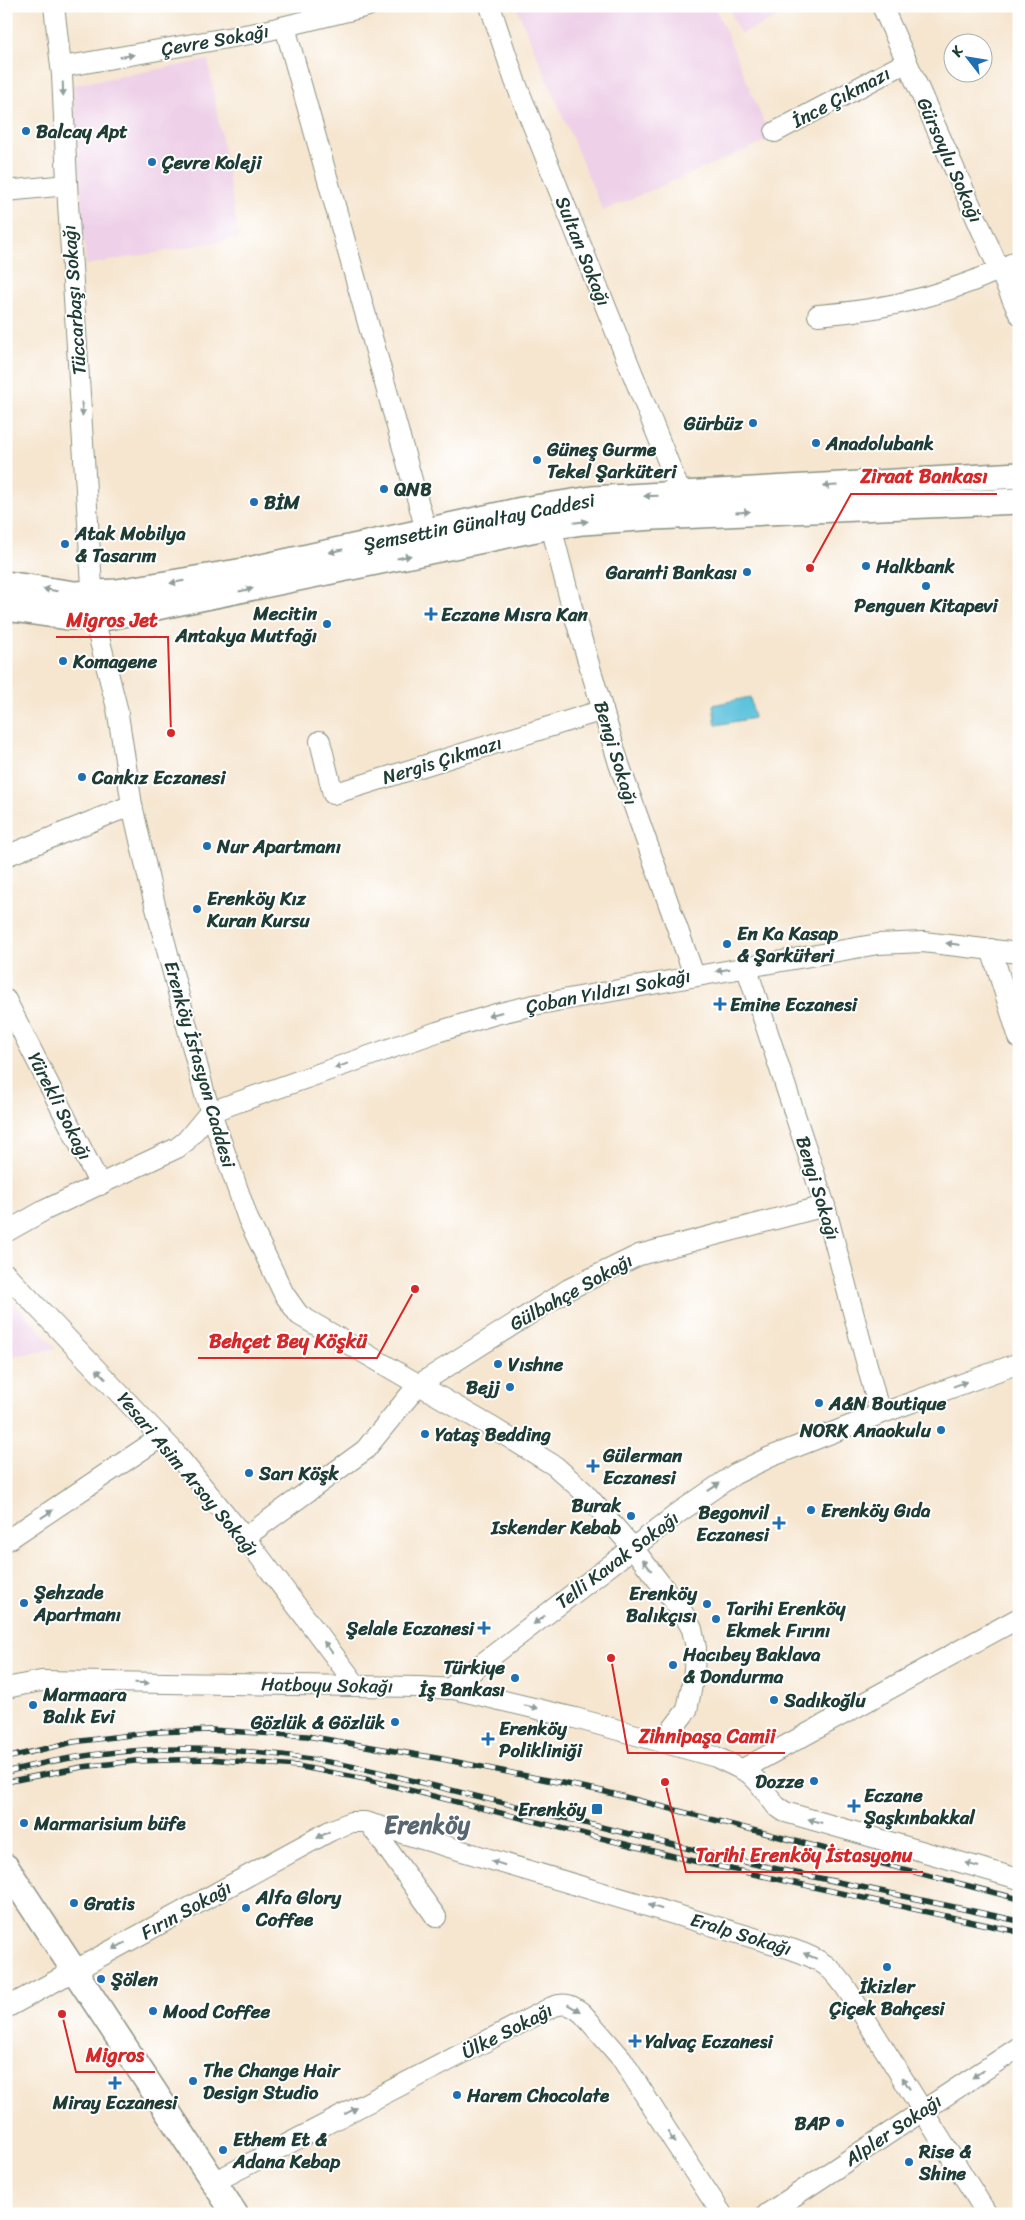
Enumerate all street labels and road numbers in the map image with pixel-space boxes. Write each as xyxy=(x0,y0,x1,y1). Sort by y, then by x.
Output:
street label: Çevre Sokağı xyxy=(159,14,271,66)
street label: İnce Çıkmazı xyxy=(785,57,896,137)
street label: Gürsoylu Sokağı xyxy=(908,92,992,228)
street label: Sultan Sokağı xyxy=(546,191,620,311)
street label: Tüccarbaşı Sokağı xyxy=(52,224,96,376)
street label: Şemsettin Günaltay Caddesi xyxy=(360,483,598,561)
street label: Bengi Sokağı xyxy=(584,697,648,809)
street label: Nergis Çıkmazı xyxy=(378,726,506,794)
street label: Erenköy İstasyon Caddesi xyxy=(155,957,246,1172)
street label: Çoban Yıldızı Sokağı xyxy=(523,959,693,1023)
street label: Yürekli Sokağı xyxy=(19,1046,101,1166)
street label: Bengi Sokağı xyxy=(786,1132,850,1244)
street label: Gülbahçe Sokağı xyxy=(503,1244,639,1340)
street label: Yesari Asim Arsoy Sokağı xyxy=(109,1384,267,1564)
street label: Telli Kavak Sokağı xyxy=(548,1502,686,1618)
street label: Hatboyu Sokağı xyxy=(261,1667,393,1703)
street label: Fırın Sokağı xyxy=(134,1871,238,1949)
street label: Eralp Sokağı xyxy=(686,1903,796,1965)
street label: Ülke Sokağı xyxy=(455,1994,559,2068)
street label: Alpler Sokağı xyxy=(837,2085,949,2176)

